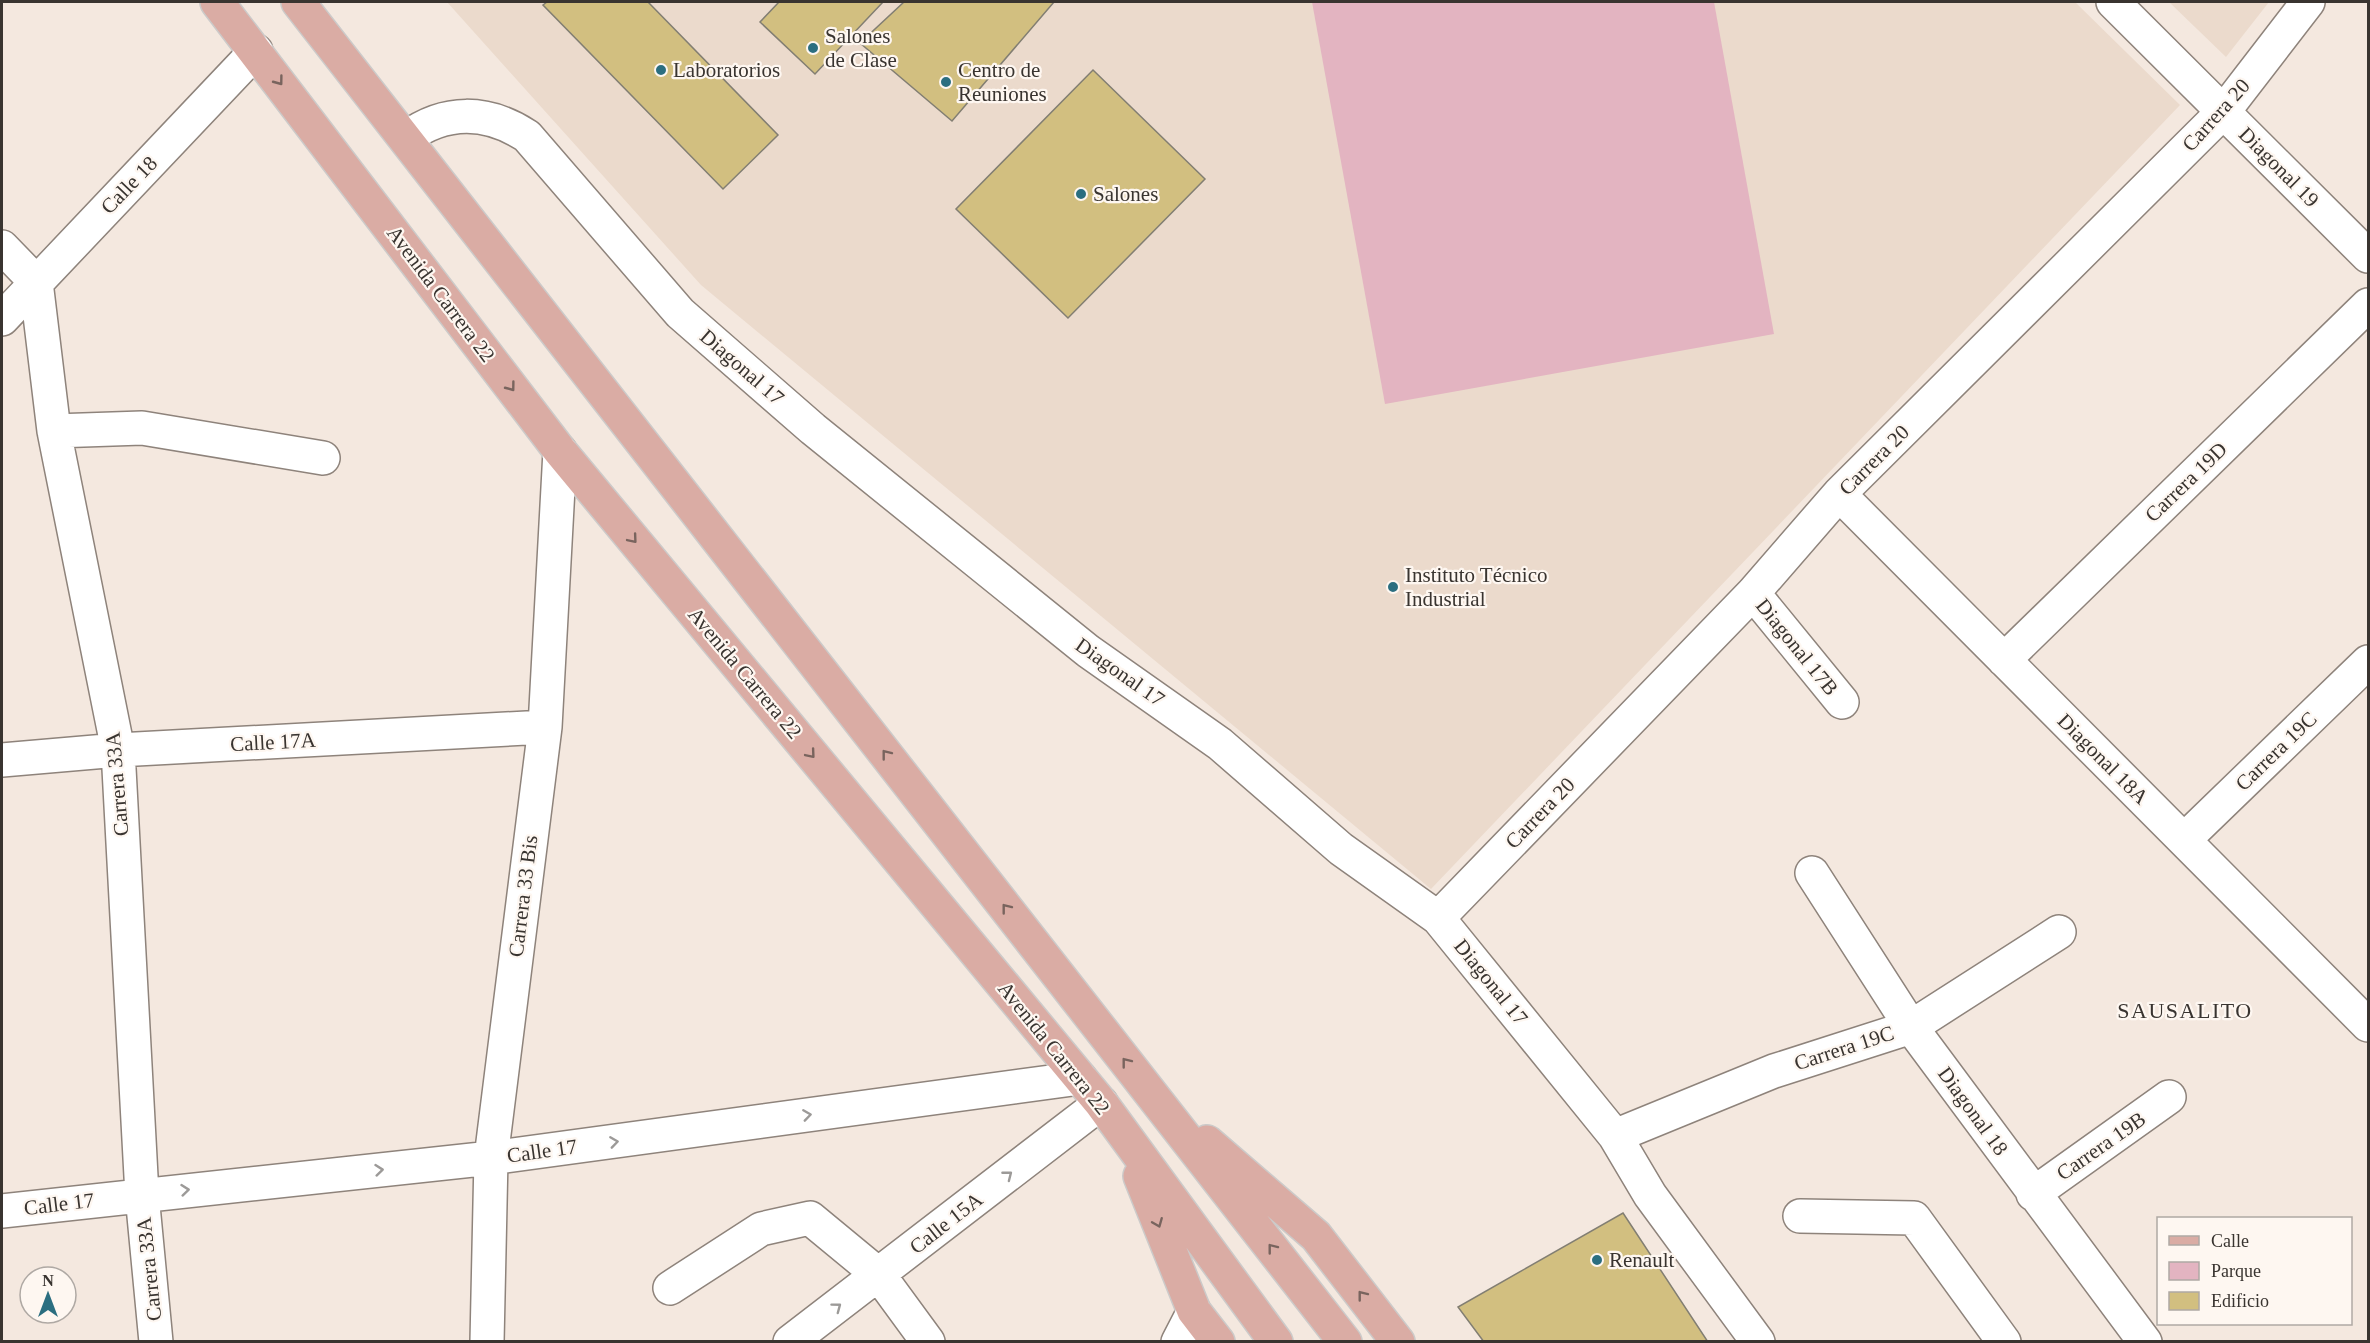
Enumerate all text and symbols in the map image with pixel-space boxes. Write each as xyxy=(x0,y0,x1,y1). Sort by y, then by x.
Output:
place label: Salones de Clase xyxy=(825,24,897,72)
marker: Salones de Clase xyxy=(806,41,820,55)
place label: Laboratorios xyxy=(673,58,780,82)
place label: Centro de Reuniones xyxy=(958,58,1047,106)
marker: Laboratorios xyxy=(654,63,668,77)
one-way arrow xyxy=(272,74,283,85)
street label: Carrera 20 xyxy=(2177,74,2255,156)
marker: Centro de Reuniones xyxy=(939,75,953,89)
street label: Diagonal 19 xyxy=(2234,122,2324,212)
street label: Calle 18 xyxy=(96,151,162,219)
place label: Salones xyxy=(1093,182,1158,206)
marker: Salones xyxy=(1074,187,1088,201)
street label: Avenida Carrera 22 xyxy=(382,221,500,367)
street label: Diagonal 17 xyxy=(695,324,789,410)
one-way arrow xyxy=(504,380,515,391)
street label: Carrera 20 xyxy=(1834,420,1914,500)
street label: Carrera 19D xyxy=(2140,437,2232,527)
one-way arrow xyxy=(626,532,637,543)
place label: Instituto Técnico Industrial xyxy=(1405,563,1548,611)
marker: Instituto Técnico Industrial xyxy=(1386,580,1400,594)
street label: Diagonal 17B xyxy=(1751,594,1843,700)
street label: Avenida Carrera 22 xyxy=(683,602,807,744)
street label: Diagonal 17 xyxy=(1071,633,1169,711)
street label: Carrera 19C xyxy=(2231,707,2321,795)
street label: Diagonal 18A xyxy=(2053,709,2154,810)
street label: Calle 17A xyxy=(230,728,317,756)
street label: Carrera 33A xyxy=(100,730,134,837)
one-way arrow xyxy=(804,747,815,758)
one-way arrow xyxy=(883,750,894,761)
street label: Carrera 20 xyxy=(1500,773,1580,853)
street label: Carrera 33 Bis xyxy=(504,834,542,958)
one-way arrow xyxy=(1002,904,1013,915)
street label: Diagonal 17 xyxy=(1449,934,1533,1030)
street label: Avenida Carrera 22 xyxy=(993,977,1115,1119)
district label: SAUSALITO xyxy=(2117,998,2253,1023)
street label: Carrera 19C xyxy=(1791,1021,1897,1075)
one-way arrow xyxy=(1122,1057,1133,1068)
street label: Diagonal 18 xyxy=(1933,1062,2013,1160)
street label: Carrera 19B xyxy=(2052,1107,2150,1185)
one-way arrow xyxy=(803,1110,812,1122)
street label: Calle 17 xyxy=(505,1134,579,1168)
one-way arrow xyxy=(609,1136,619,1148)
one-way arrow xyxy=(374,1164,383,1177)
one-way arrow xyxy=(1001,1171,1012,1182)
one-way arrow xyxy=(180,1184,189,1197)
street label: Calle 15A xyxy=(905,1187,988,1259)
street label: Calle 17 xyxy=(23,1188,95,1220)
street label: Carrera 33A xyxy=(132,1215,166,1322)
one-way arrow xyxy=(1151,1217,1164,1227)
legend xyxy=(2157,1217,2352,1325)
text: Calle xyxy=(2211,1231,2249,1251)
one-way arrow xyxy=(1268,1244,1279,1255)
place label: Renault xyxy=(1609,1248,1674,1272)
marker: Renault xyxy=(1590,1253,1604,1267)
text: Parque xyxy=(2211,1261,2261,1281)
north arrow xyxy=(18,1265,78,1325)
text: N xyxy=(42,1272,54,1289)
one-way arrow xyxy=(1358,1291,1369,1302)
text: Edificio xyxy=(2211,1291,2269,1311)
one-way arrow xyxy=(830,1303,841,1314)

